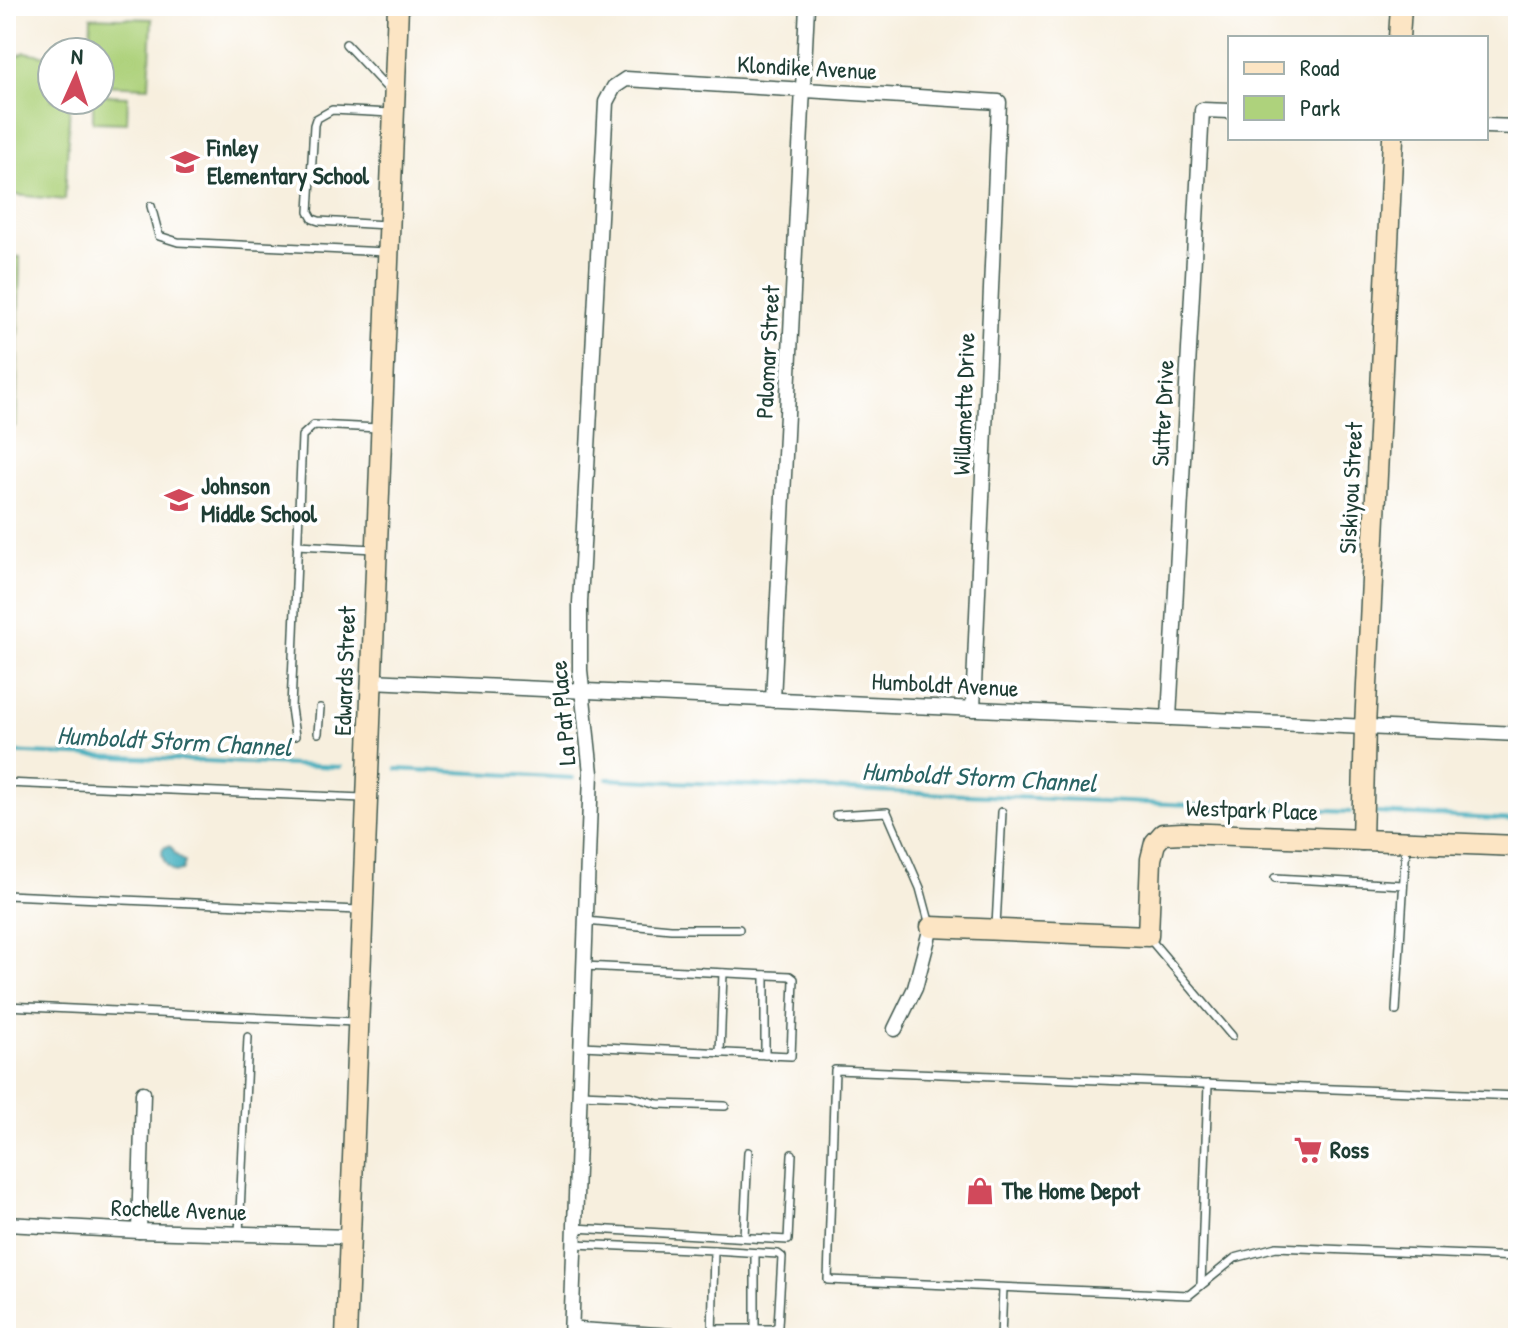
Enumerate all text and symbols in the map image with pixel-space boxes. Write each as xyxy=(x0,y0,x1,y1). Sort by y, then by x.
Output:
north arrow xyxy=(36,36,116,116)
legend xyxy=(1228,36,1488,140)
text: N xyxy=(70,41,84,71)
street label: Klondike Avenue xyxy=(736,47,878,87)
text: Road xyxy=(1300,51,1339,83)
text: Park xyxy=(1300,91,1340,123)
place label: Finley Elementary School xyxy=(206,131,370,192)
school or university icon: Finley Elementary School xyxy=(170,147,200,177)
street label: Palomar Street xyxy=(748,284,787,419)
street label: Willamette Drive xyxy=(945,332,981,476)
street label: Sutter Drive xyxy=(1143,358,1181,467)
street label: Siskiyou Street xyxy=(1331,421,1369,555)
place label: Johnson Middle School xyxy=(201,469,318,529)
school or university icon: Johnson Middle School xyxy=(164,485,194,515)
street label: Edwards Street xyxy=(326,605,362,736)
street label: La Pat Place xyxy=(541,659,583,767)
street label: Humboldt Avenue xyxy=(871,664,1020,704)
water label: Humboldt Storm Channel xyxy=(56,717,293,764)
water label: Humboldt Storm Channel xyxy=(861,753,1098,800)
street label: Westpark Place xyxy=(1185,791,1319,827)
place label: Ross xyxy=(1330,1133,1369,1165)
supermarket icon: Ross xyxy=(1293,1135,1323,1165)
place label: The Home Depot xyxy=(1001,1174,1141,1207)
shop icon: The Home Depot xyxy=(965,1176,995,1206)
street label: Rochelle Avenue xyxy=(111,1191,248,1227)

